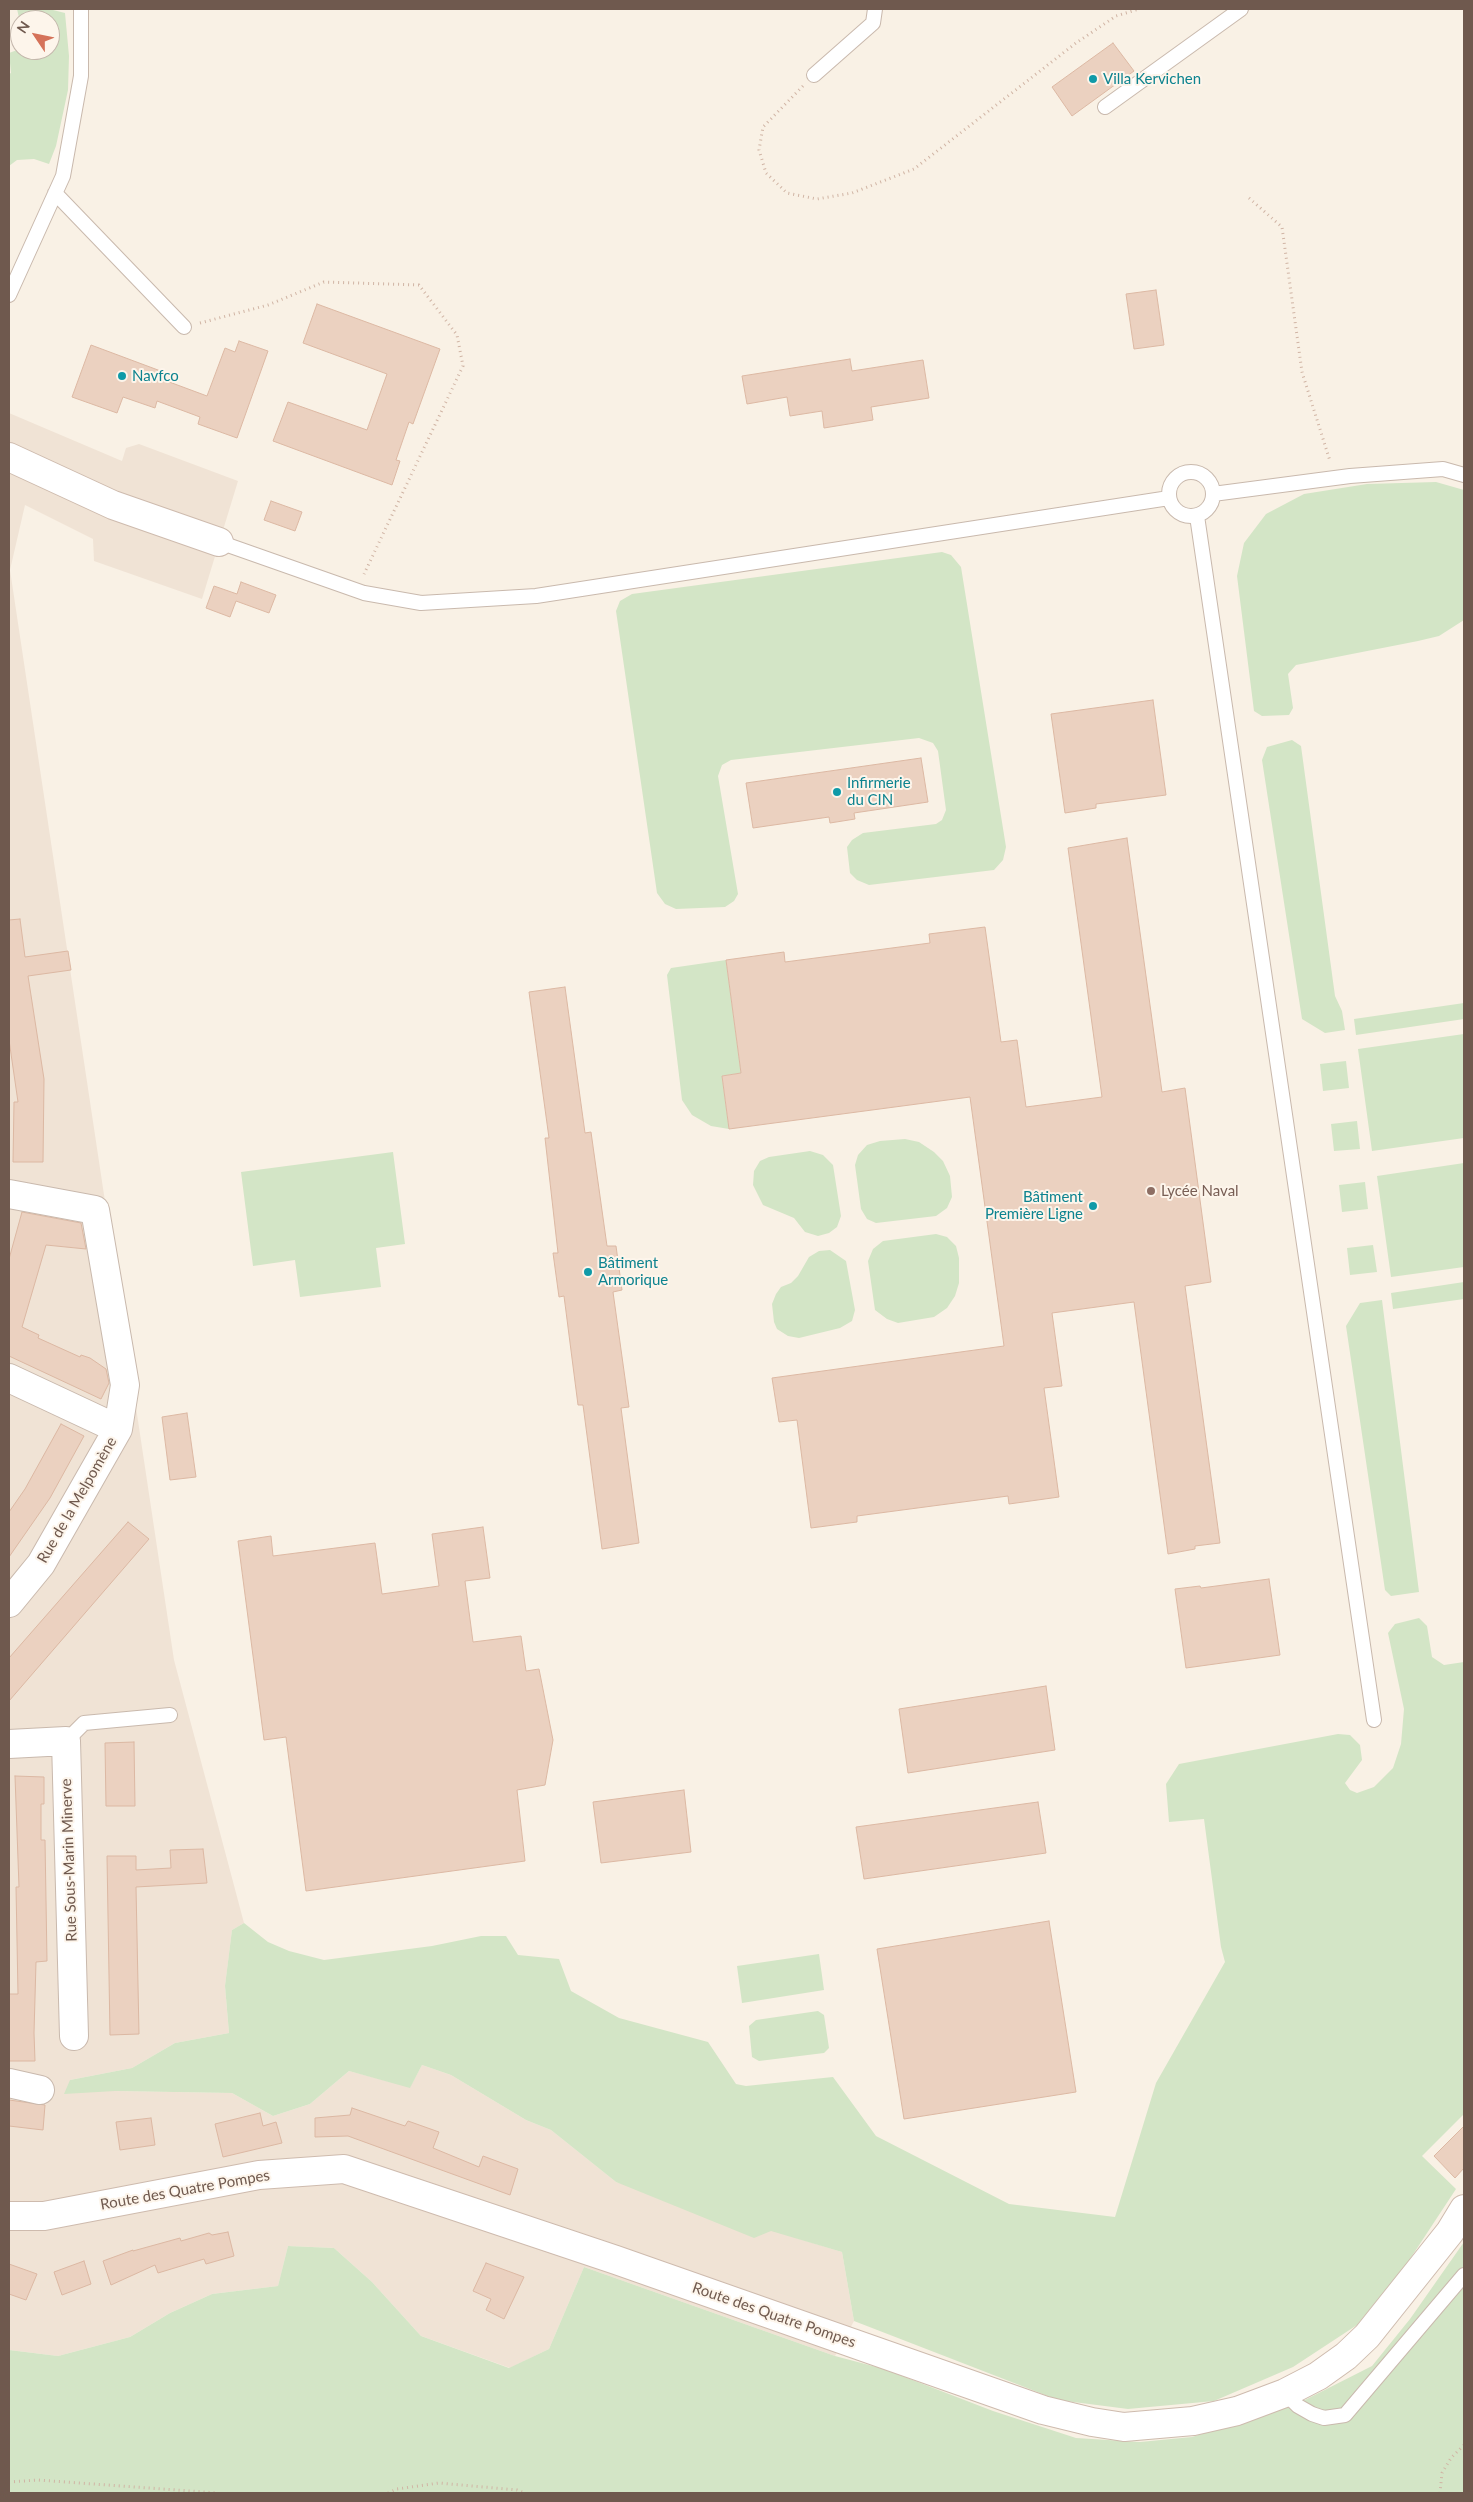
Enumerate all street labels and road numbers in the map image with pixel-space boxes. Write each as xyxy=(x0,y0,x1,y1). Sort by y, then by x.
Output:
street label: Rue de la Melpomène xyxy=(34,1434,120,1566)
street label: Rue Sous-Marin Minerve xyxy=(57,1778,81,1942)
street label: Route des Quatre Pompes xyxy=(99,2166,271,2214)
street label: Route des Quatre Pompes xyxy=(690,2279,858,2351)

